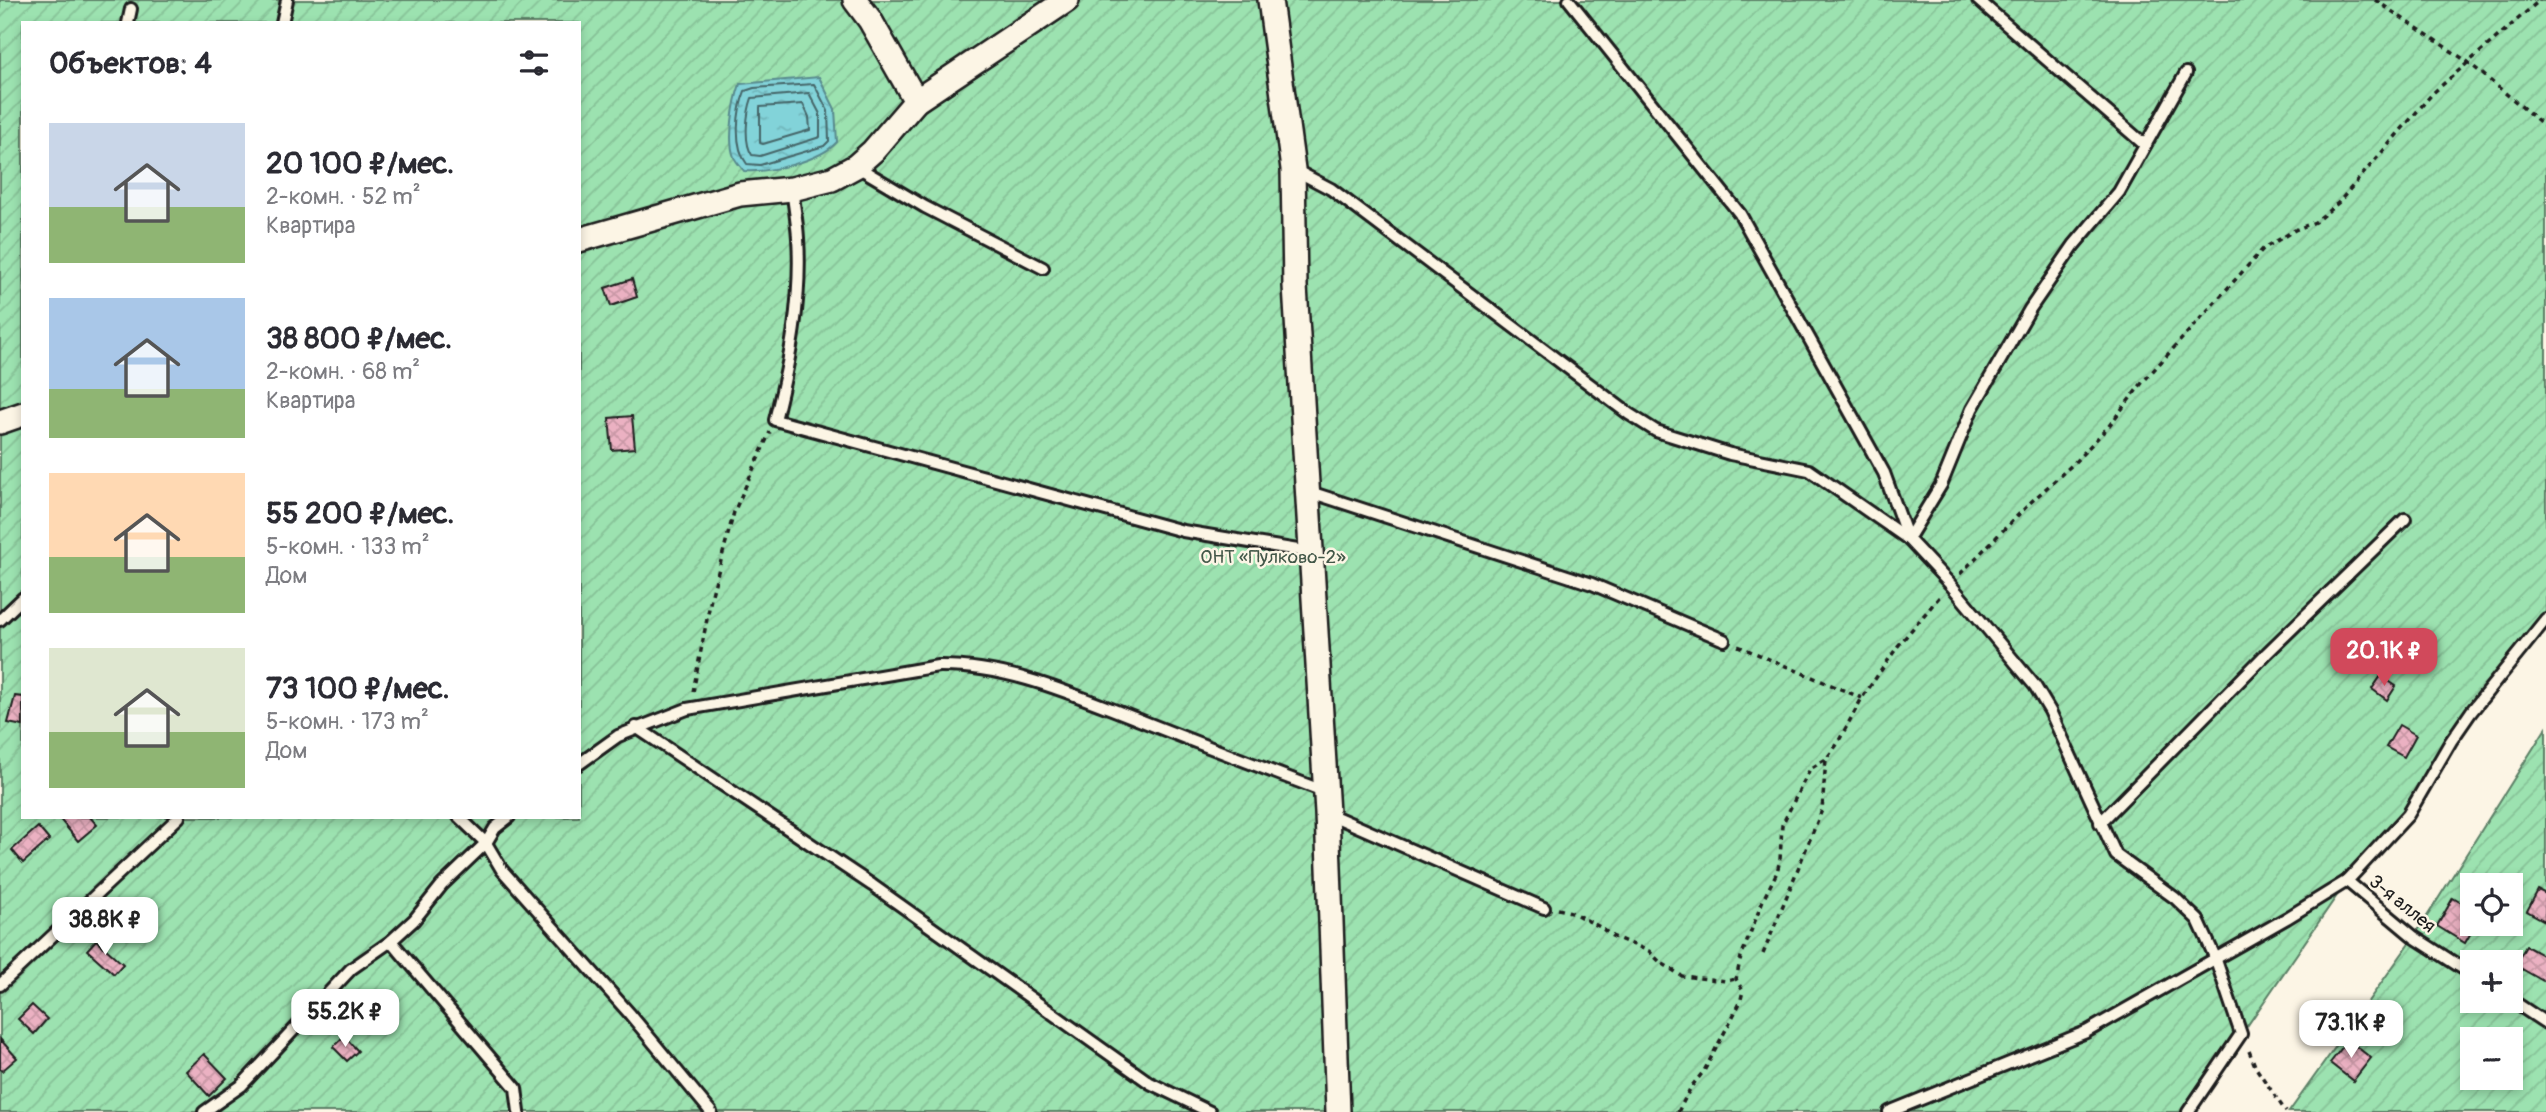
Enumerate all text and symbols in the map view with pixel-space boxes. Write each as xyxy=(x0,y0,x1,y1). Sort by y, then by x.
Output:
icon: filters xyxy=(515,44,553,82)
text: Объектов: 4 xyxy=(49,45,212,82)
text: 20 100 ₽/мес. xyxy=(266,145,454,182)
icon: home xyxy=(105,151,189,235)
text: 2-комн. · 52 m² xyxy=(266,182,421,211)
text: Квартира xyxy=(266,211,355,240)
text: 38 800 ₽/мес. xyxy=(266,320,452,357)
icon: home xyxy=(105,326,189,410)
text: 2-комн. · 68 m² xyxy=(266,357,420,386)
text: Квартира xyxy=(266,386,355,415)
text: 55 200 ₽/мес. xyxy=(266,495,454,532)
icon: home xyxy=(105,501,189,585)
text: 5-комн. · 133 m² xyxy=(266,532,430,561)
park label: ОНТ «Пулково-2» xyxy=(1200,545,1346,569)
text: Дом xyxy=(266,561,307,590)
pin: 20.1K ₽ xyxy=(2319,628,2449,688)
text: 20.1K ₽ xyxy=(2346,636,2422,665)
text: 73 100 ₽/мес. xyxy=(266,670,449,707)
icon: home xyxy=(105,676,189,760)
text: 5-комн. · 173 m² xyxy=(266,707,429,736)
text: Дом xyxy=(266,736,307,765)
street label: 3-я аллея xyxy=(2364,870,2441,938)
map controls xyxy=(2460,873,2523,1090)
button: locate xyxy=(2460,873,2523,936)
pin: 38.8K ₽ xyxy=(40,898,170,957)
text: 38.8K ₽ xyxy=(68,905,142,934)
button: + xyxy=(2460,950,2523,1013)
pin: 55.2K ₽ xyxy=(280,990,410,1049)
text: 55.2K ₽ xyxy=(307,997,383,1026)
pin: 73.1K ₽ xyxy=(2286,1000,2416,1060)
text: 73.1K ₽ xyxy=(2315,1008,2387,1037)
button: − xyxy=(2460,1027,2523,1090)

